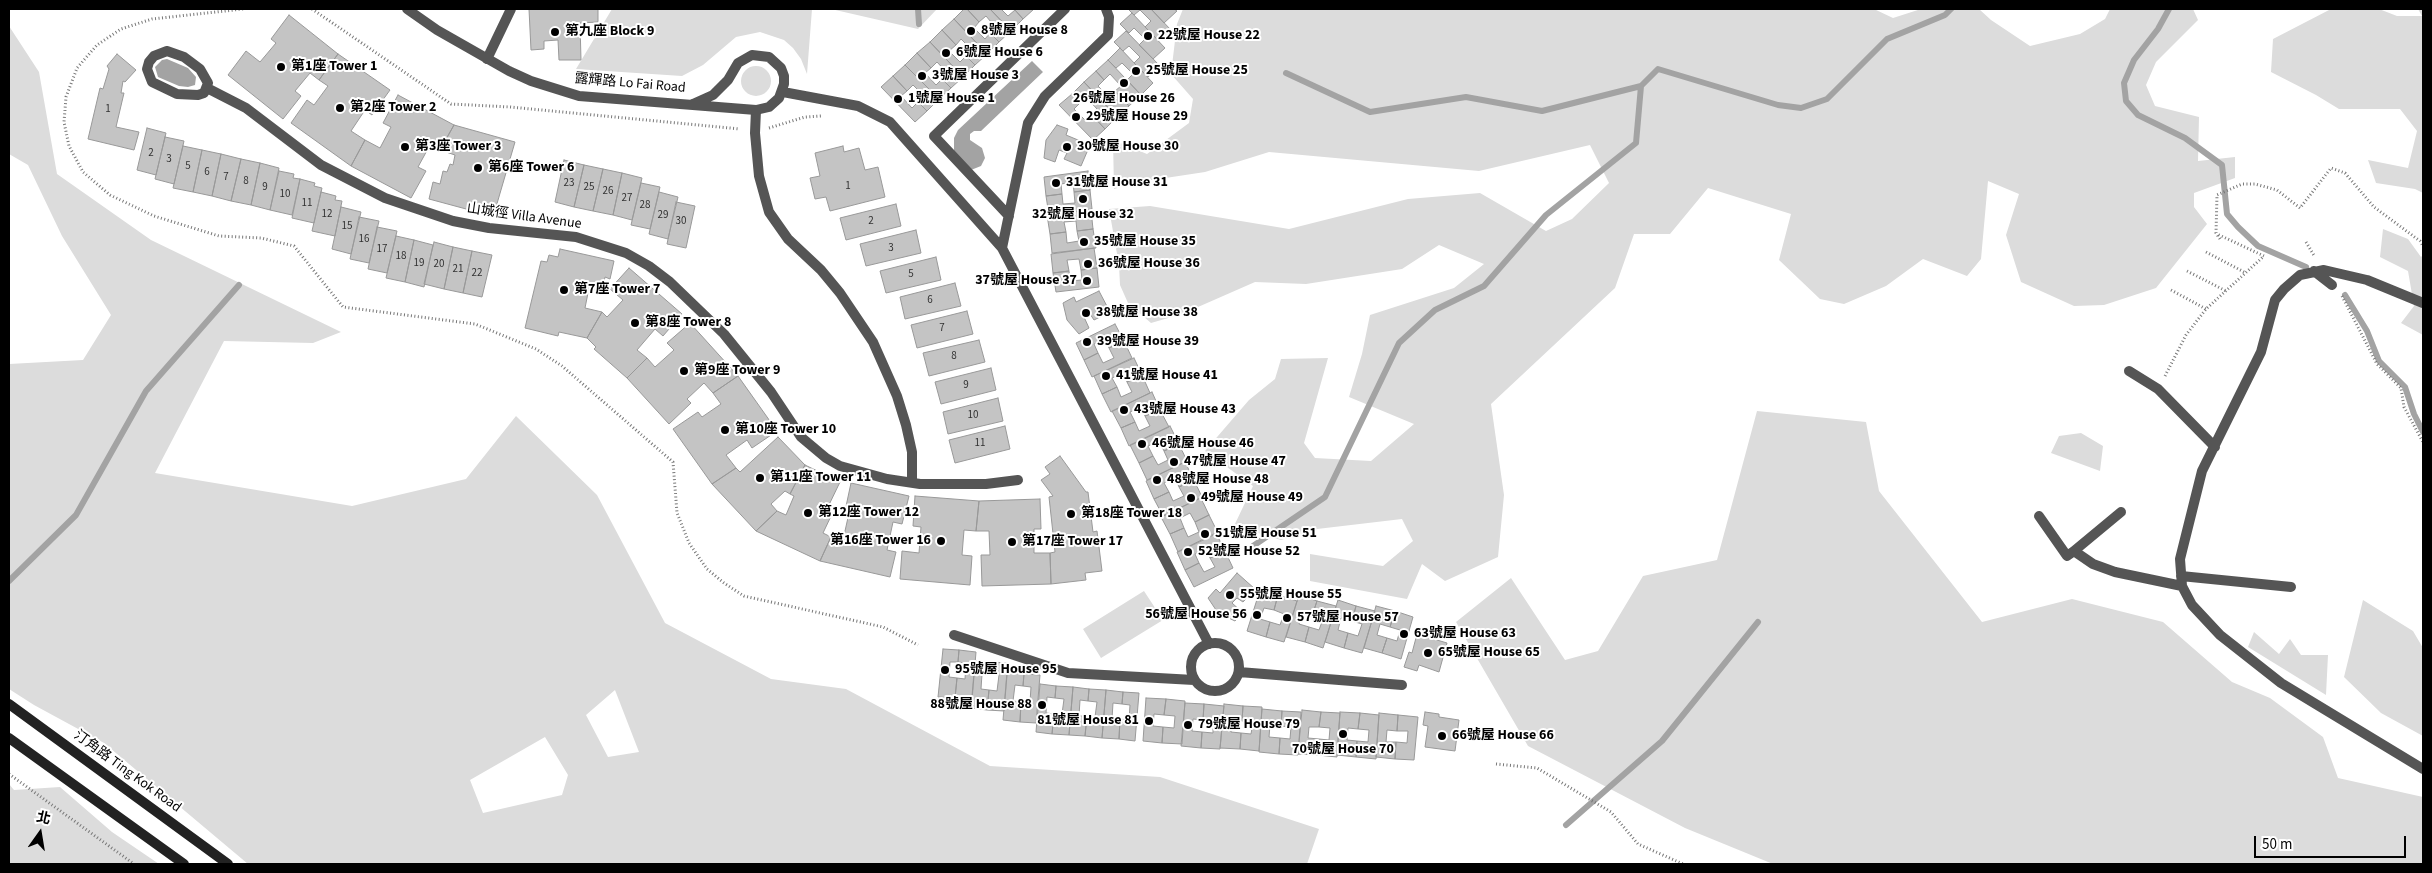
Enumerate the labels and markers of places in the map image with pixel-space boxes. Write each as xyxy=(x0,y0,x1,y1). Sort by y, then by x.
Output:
place label: 8號屋 House 8 xyxy=(981,23,1068,39)
place label: 第九座 Block 9 xyxy=(565,24,654,40)
marker: 8號屋 House 8 xyxy=(965,25,977,37)
marker: 第九座 Block 9 xyxy=(549,26,561,38)
place label: 22號屋 House 22 xyxy=(1158,28,1260,44)
marker: 22號屋 House 22 xyxy=(1142,30,1154,42)
place label: 6號屋 House 6 xyxy=(956,45,1043,61)
marker: 6號屋 House 6 xyxy=(940,47,952,59)
place label: 第1座 Tower 1 xyxy=(291,59,377,75)
marker: 第1座 Tower 1 xyxy=(275,61,287,73)
place label: 25號屋 House 25 xyxy=(1146,63,1248,79)
marker: 25號屋 House 25 xyxy=(1130,65,1142,77)
place label: 3號屋 House 3 xyxy=(932,68,1019,84)
marker: 3號屋 House 3 xyxy=(916,70,928,82)
marker: 26號屋 House 26 xyxy=(1118,77,1130,89)
place label: 1號屋 House 1 xyxy=(908,91,995,107)
place label: 26號屋 House 26 xyxy=(1073,91,1175,107)
marker: 1號屋 House 1 xyxy=(892,93,904,105)
place label: 第2座 Tower 2 xyxy=(350,100,436,116)
marker: 第2座 Tower 2 xyxy=(334,102,346,114)
place label: 29號屋 House 29 xyxy=(1086,109,1188,125)
marker: 29號屋 House 29 xyxy=(1070,111,1082,123)
place label: 第3座 Tower 3 xyxy=(415,139,501,155)
place label: 30號屋 House 30 xyxy=(1077,139,1179,155)
marker: 第3座 Tower 3 xyxy=(399,141,411,153)
marker: 30號屋 House 30 xyxy=(1061,141,1073,153)
place label: 第6座 Tower 6 xyxy=(488,160,574,176)
marker: 第6座 Tower 6 xyxy=(472,162,484,174)
place label: 31號屋 House 31 xyxy=(1066,175,1168,191)
marker: 31號屋 House 31 xyxy=(1050,177,1062,189)
marker: 32號屋 House 32 xyxy=(1077,193,1089,205)
place label: 32號屋 House 32 xyxy=(1032,207,1134,223)
place label: 35號屋 House 35 xyxy=(1094,234,1196,250)
marker: 35號屋 House 35 xyxy=(1078,236,1090,248)
place label: 36號屋 House 36 xyxy=(1098,256,1200,272)
marker: 36號屋 House 36 xyxy=(1082,258,1094,270)
place label: 37號屋 House 37 xyxy=(975,273,1077,289)
marker: 37號屋 House 37 xyxy=(1081,275,1093,287)
place label: 第7座 Tower 7 xyxy=(574,282,660,298)
marker: 第7座 Tower 7 xyxy=(558,284,570,296)
place label: 38號屋 House 38 xyxy=(1096,305,1198,321)
marker: 38號屋 House 38 xyxy=(1080,307,1092,319)
place label: 第8座 Tower 8 xyxy=(645,315,731,331)
marker: 第8座 Tower 8 xyxy=(629,317,641,329)
place label: 39號屋 House 39 xyxy=(1097,334,1199,350)
marker: 39號屋 House 39 xyxy=(1081,336,1093,348)
place label: 第9座 Tower 9 xyxy=(694,363,780,379)
marker: 第9座 Tower 9 xyxy=(678,365,690,377)
place label: 41號屋 House 41 xyxy=(1116,368,1218,384)
marker: 41號屋 House 41 xyxy=(1100,370,1112,382)
place label: 43號屋 House 43 xyxy=(1134,402,1236,418)
marker: 43號屋 House 43 xyxy=(1118,404,1130,416)
place label: 第10座 Tower 10 xyxy=(735,422,836,438)
marker: 第10座 Tower 10 xyxy=(719,424,731,436)
place label: 46號屋 House 46 xyxy=(1152,436,1254,452)
marker: 46號屋 House 46 xyxy=(1136,438,1148,450)
place label: 47號屋 House 47 xyxy=(1184,454,1286,470)
marker: 47號屋 House 47 xyxy=(1168,456,1180,468)
place label: 第11座 Tower 11 xyxy=(770,470,871,486)
marker: 第11座 Tower 11 xyxy=(754,472,766,484)
place label: 48號屋 House 48 xyxy=(1167,472,1269,488)
marker: 48號屋 House 48 xyxy=(1151,474,1163,486)
place label: 49號屋 House 49 xyxy=(1201,490,1303,506)
marker: 49號屋 House 49 xyxy=(1185,492,1197,504)
place label: 第12座 Tower 12 xyxy=(818,505,919,521)
place label: 第18座 Tower 18 xyxy=(1081,506,1182,522)
marker: 第12座 Tower 12 xyxy=(802,507,814,519)
marker: 第18座 Tower 18 xyxy=(1065,508,1077,520)
place label: 51號屋 House 51 xyxy=(1215,526,1317,542)
marker: 51號屋 House 51 xyxy=(1199,528,1211,540)
place label: 第16座 Tower 16 xyxy=(830,533,931,549)
place label: 第17座 Tower 17 xyxy=(1022,534,1123,550)
marker: 第16座 Tower 16 xyxy=(935,535,947,547)
marker: 第17座 Tower 17 xyxy=(1006,536,1018,548)
place label: 52號屋 House 52 xyxy=(1198,544,1300,560)
marker: 52號屋 House 52 xyxy=(1182,546,1194,558)
place label: 55號屋 House 55 xyxy=(1240,587,1342,603)
marker: 55號屋 House 55 xyxy=(1224,589,1236,601)
place label: 56號屋 House 56 xyxy=(1145,607,1247,623)
marker: 56號屋 House 56 xyxy=(1251,609,1263,621)
place label: 57號屋 House 57 xyxy=(1297,610,1399,626)
marker: 57號屋 House 57 xyxy=(1281,612,1293,624)
place label: 63號屋 House 63 xyxy=(1414,626,1516,642)
marker: 63號屋 House 63 xyxy=(1398,628,1410,640)
place label: 65號屋 House 65 xyxy=(1438,645,1540,661)
marker: 65號屋 House 65 xyxy=(1422,647,1434,659)
place label: 95號屋 House 95 xyxy=(955,662,1057,678)
marker: 95號屋 House 95 xyxy=(939,664,951,676)
place label: 88號屋 House 88 xyxy=(930,697,1032,713)
marker: 88號屋 House 88 xyxy=(1036,699,1048,711)
place label: 81號屋 House 81 xyxy=(1037,713,1139,729)
marker: 81號屋 House 81 xyxy=(1143,715,1155,727)
place label: 79號屋 House 79 xyxy=(1198,717,1300,733)
marker: 79號屋 House 79 xyxy=(1182,719,1194,731)
marker: 70號屋 House 70 xyxy=(1337,728,1349,740)
place label: 66號屋 House 66 xyxy=(1452,728,1554,744)
marker: 66號屋 House 66 xyxy=(1436,730,1448,742)
place label: 70號屋 House 70 xyxy=(1292,742,1394,758)

